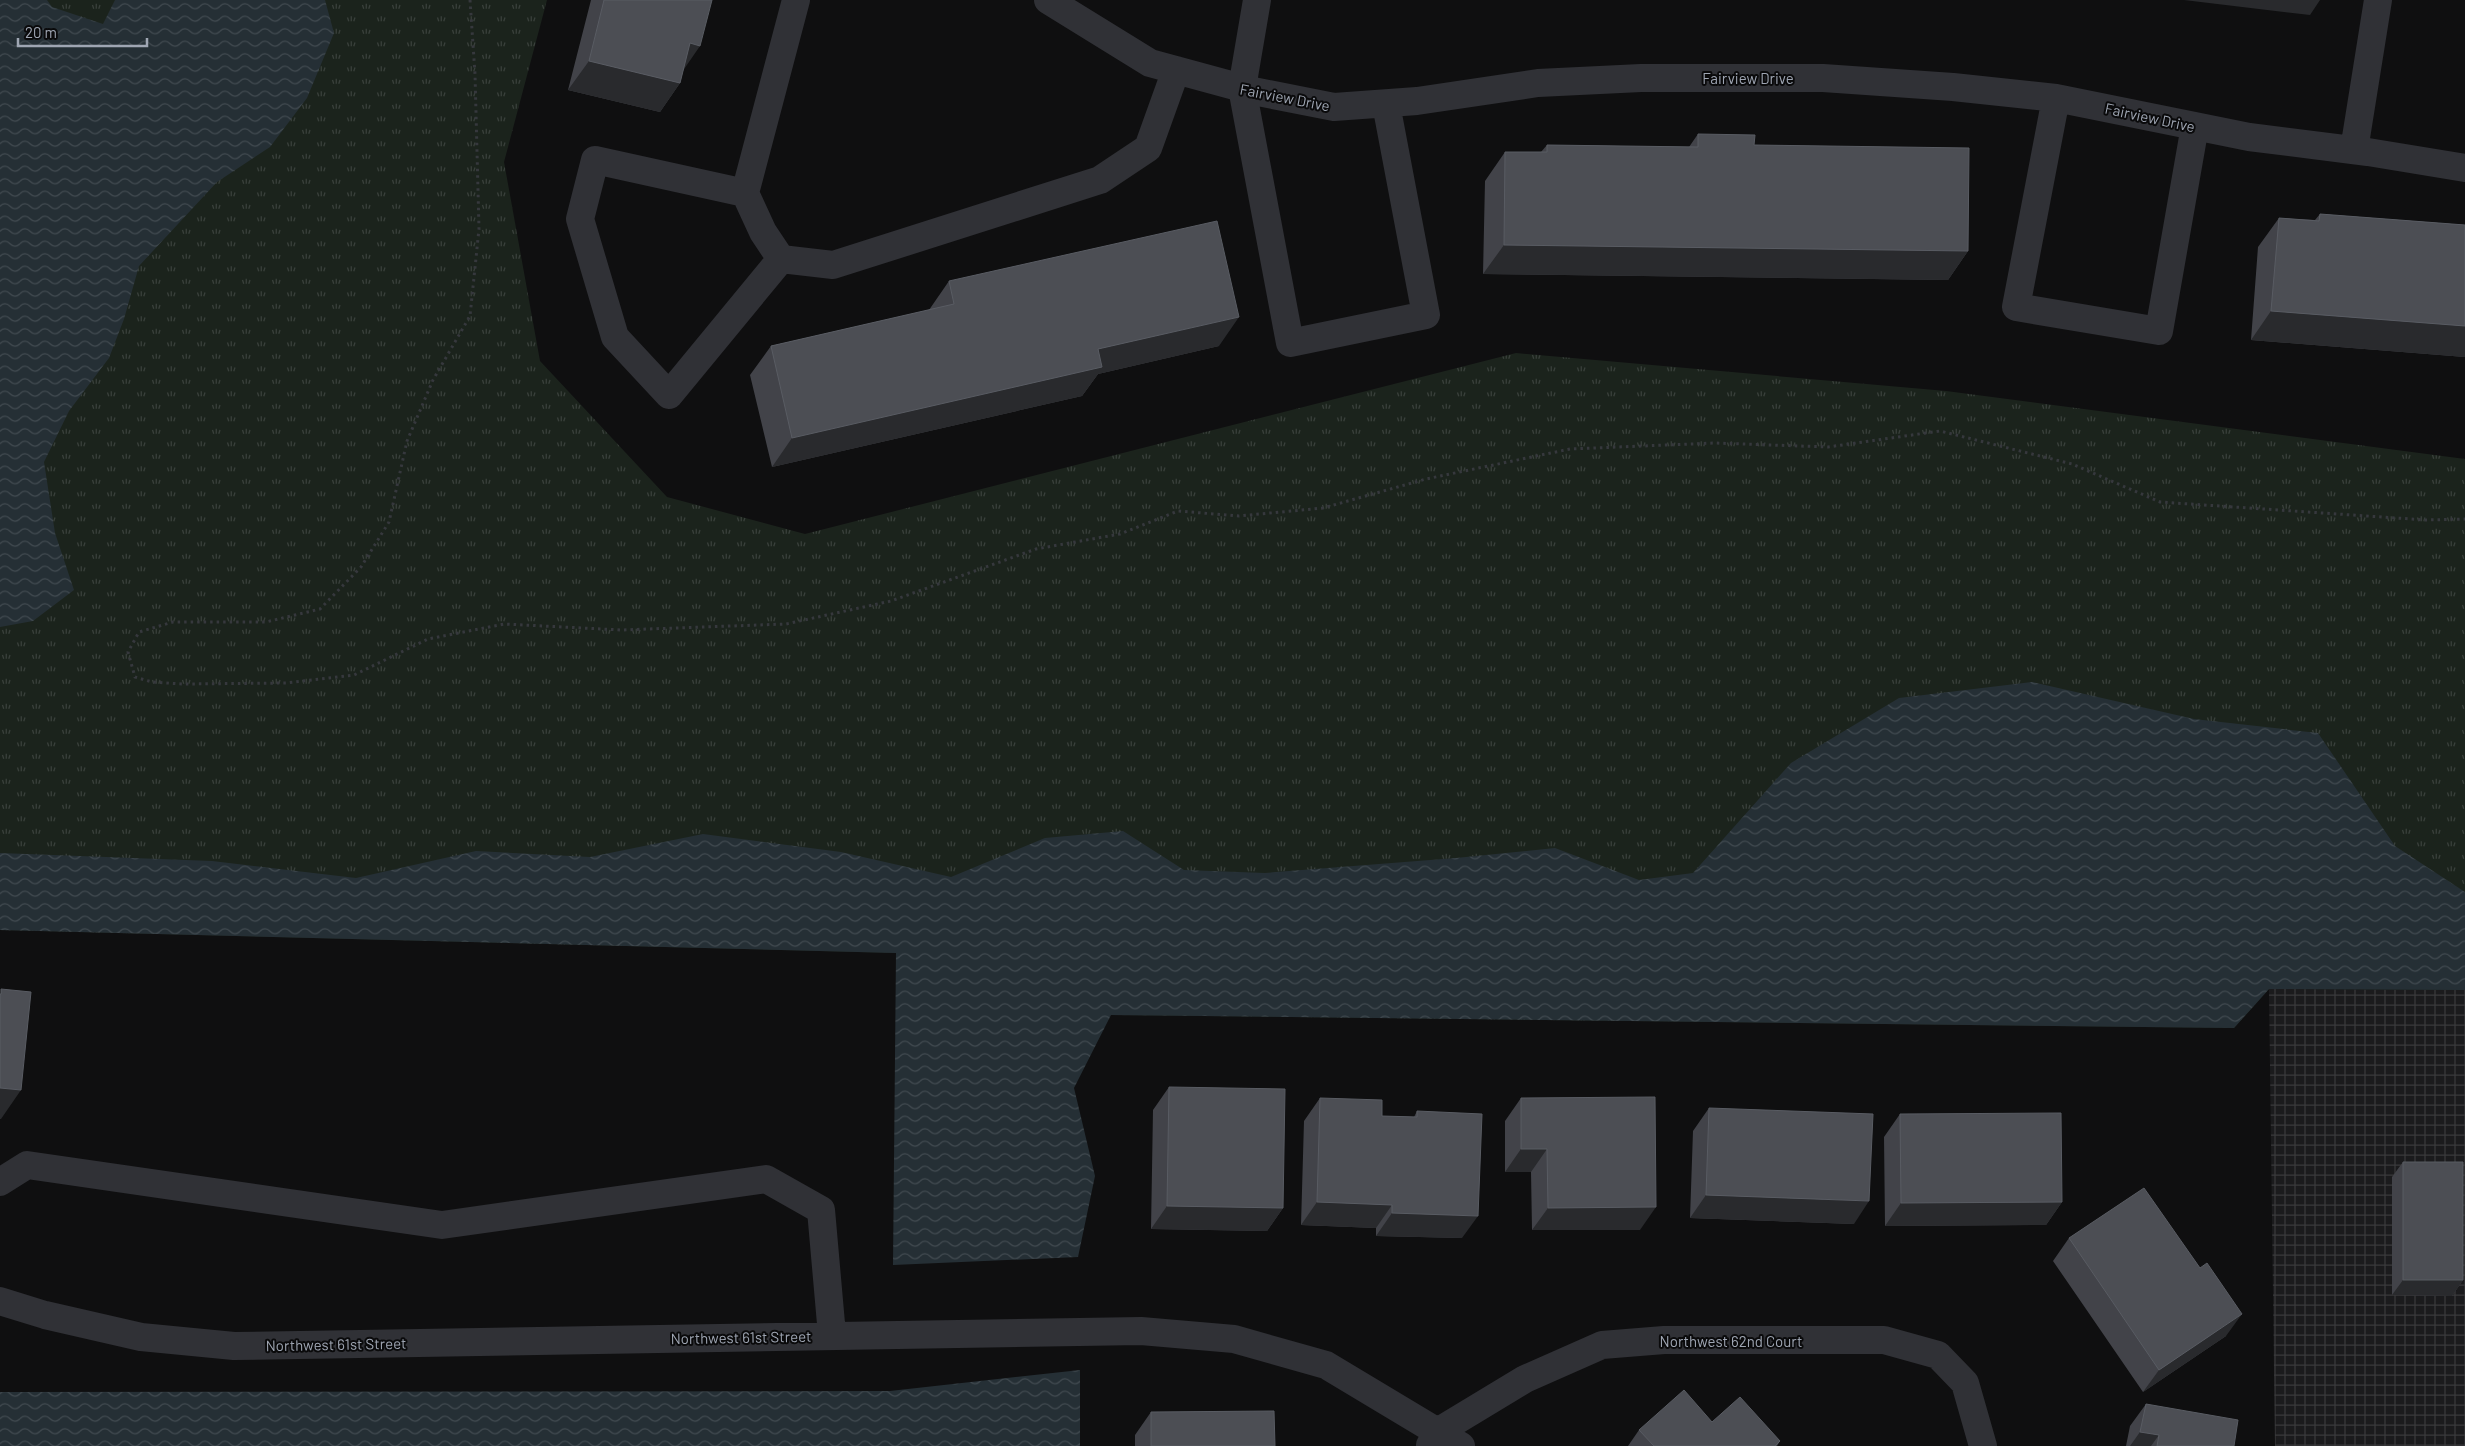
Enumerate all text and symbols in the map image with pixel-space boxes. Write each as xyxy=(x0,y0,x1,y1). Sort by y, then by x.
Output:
scale bar xyxy=(18,15,146,47)
text: 20 m xyxy=(25,23,57,41)
street label: Fairview Drive xyxy=(1702,69,1794,87)
street label: Fairview Drive xyxy=(1238,79,1332,115)
street label: Fairview Drive xyxy=(2103,99,2197,135)
street label: Northwest 61st Street xyxy=(670,1327,812,1347)
street label: Northwest 62nd Court xyxy=(1660,1332,1802,1350)
street label: Northwest 61st Street xyxy=(265,1334,407,1354)

